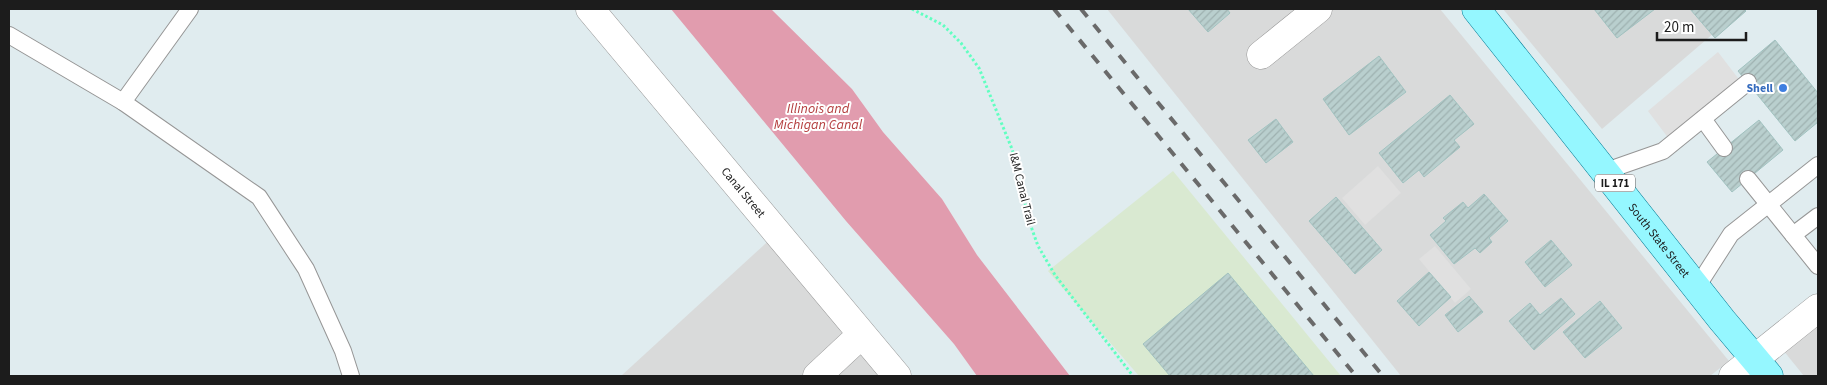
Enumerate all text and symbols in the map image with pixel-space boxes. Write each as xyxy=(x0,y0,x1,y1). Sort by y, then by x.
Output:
scale bar xyxy=(1657,10,1746,42)
text: 20 m xyxy=(1664,17,1694,38)
place label: Shell xyxy=(1746,80,1774,97)
marker: Shell xyxy=(1777,82,1789,94)
water label: Illinois and Michigan Canal xyxy=(774,99,863,135)
street label: I&M Canal Trail xyxy=(1005,151,1039,227)
street label: Canal Street xyxy=(717,163,769,221)
road number: IL 171 xyxy=(1595,174,1635,192)
street label: South State Street xyxy=(1624,200,1694,281)

